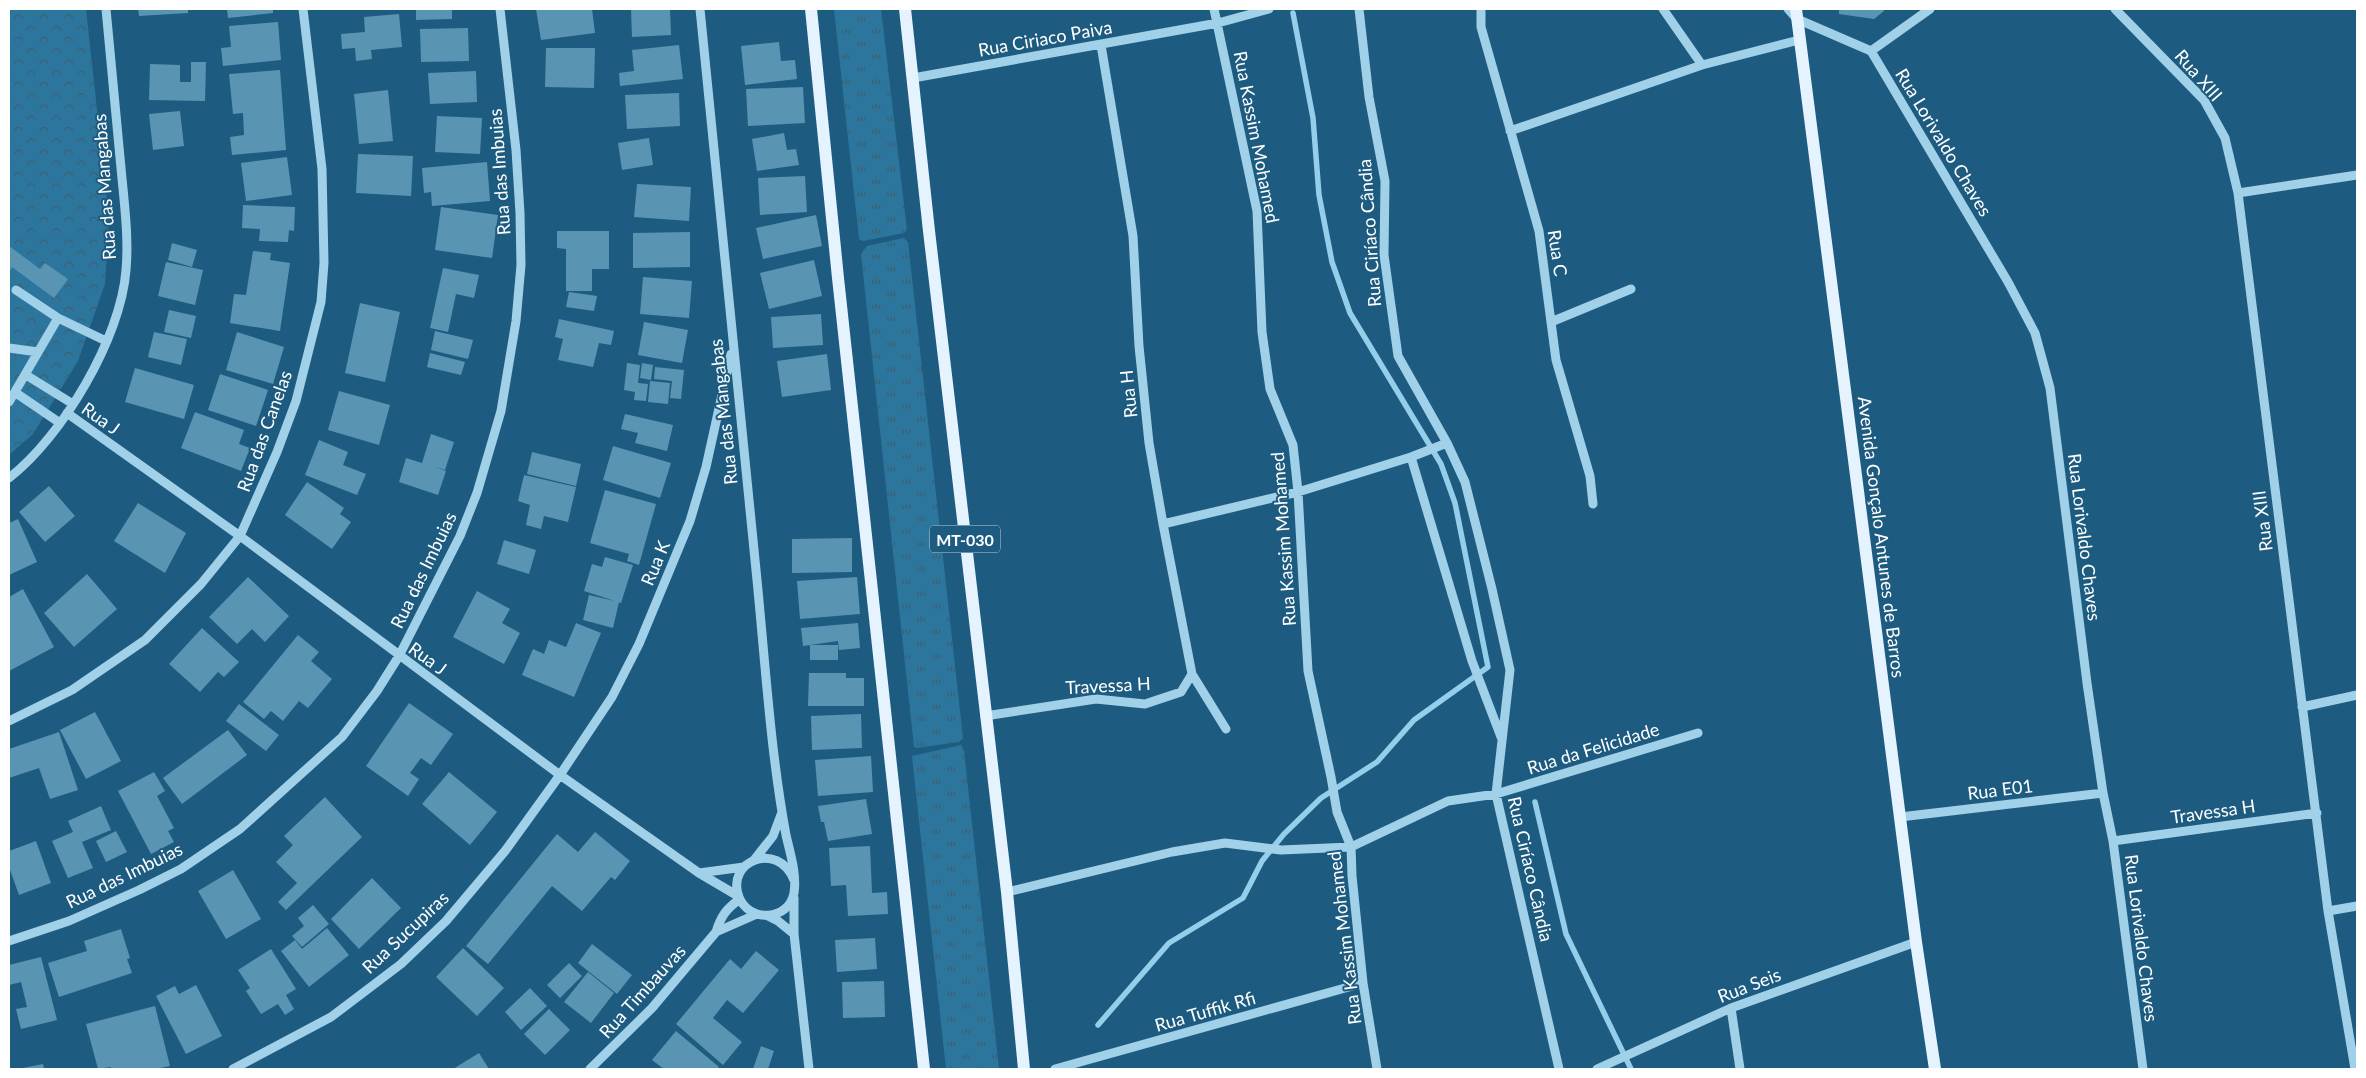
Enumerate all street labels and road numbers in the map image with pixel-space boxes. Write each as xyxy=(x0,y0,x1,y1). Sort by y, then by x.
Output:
street label: Rua Ciriaco Paiva xyxy=(976,15,1114,61)
street label: Rua XIII xyxy=(2171,45,2227,105)
street label: Rua Kassim Mohamed xyxy=(1230,49,1284,225)
street label: Rua Lorivaldo Chaves xyxy=(1891,64,1997,220)
street label: Rua das Imbuias xyxy=(484,108,514,236)
street label: Rua das Mangabas xyxy=(88,113,120,261)
street label: Rua Ciríaco Cândia xyxy=(1353,158,1385,308)
street label: Rua C xyxy=(1543,228,1573,278)
street label: Rua das Mangabas xyxy=(704,338,742,486)
street label: Rua das Canelas xyxy=(232,367,296,495)
street label: Rua H xyxy=(1115,369,1141,419)
street label: Avenida Gonçalo Antunes de Barros xyxy=(1854,395,1910,679)
street label: Rua J xyxy=(78,397,124,439)
street label: Rua Kassim Mohamed xyxy=(1266,451,1300,627)
street label: Rua Lorivaldo Chaves xyxy=(2064,452,2106,622)
street label: Rua XIII xyxy=(2247,489,2277,553)
street label: Rua das Imbuias xyxy=(385,508,461,632)
road number: MT-030 xyxy=(930,526,1000,552)
street label: Rua K xyxy=(636,537,674,589)
street label: Rua J xyxy=(405,637,451,679)
street label: Travessa H xyxy=(1065,672,1151,698)
street label: Rua da Felicidade xyxy=(1524,717,1662,779)
street label: Rua E01 xyxy=(1966,774,2034,804)
street label: Rua Ciríaco Cândia xyxy=(1504,794,1558,944)
street label: Travessa H xyxy=(2169,794,2257,828)
street label: Rua das Imbuias xyxy=(62,837,186,913)
street label: Rua Kassim Mohamed xyxy=(1322,850,1366,1026)
street label: Rua Lorivaldo Chaves xyxy=(2121,853,2163,1023)
street label: Rua Sucupiras xyxy=(357,886,453,978)
street label: Rua Timbauvas xyxy=(594,939,690,1042)
street label: Rua Seis xyxy=(1714,963,1784,1007)
street label: Rua Tuffik Rfi xyxy=(1152,986,1258,1036)

